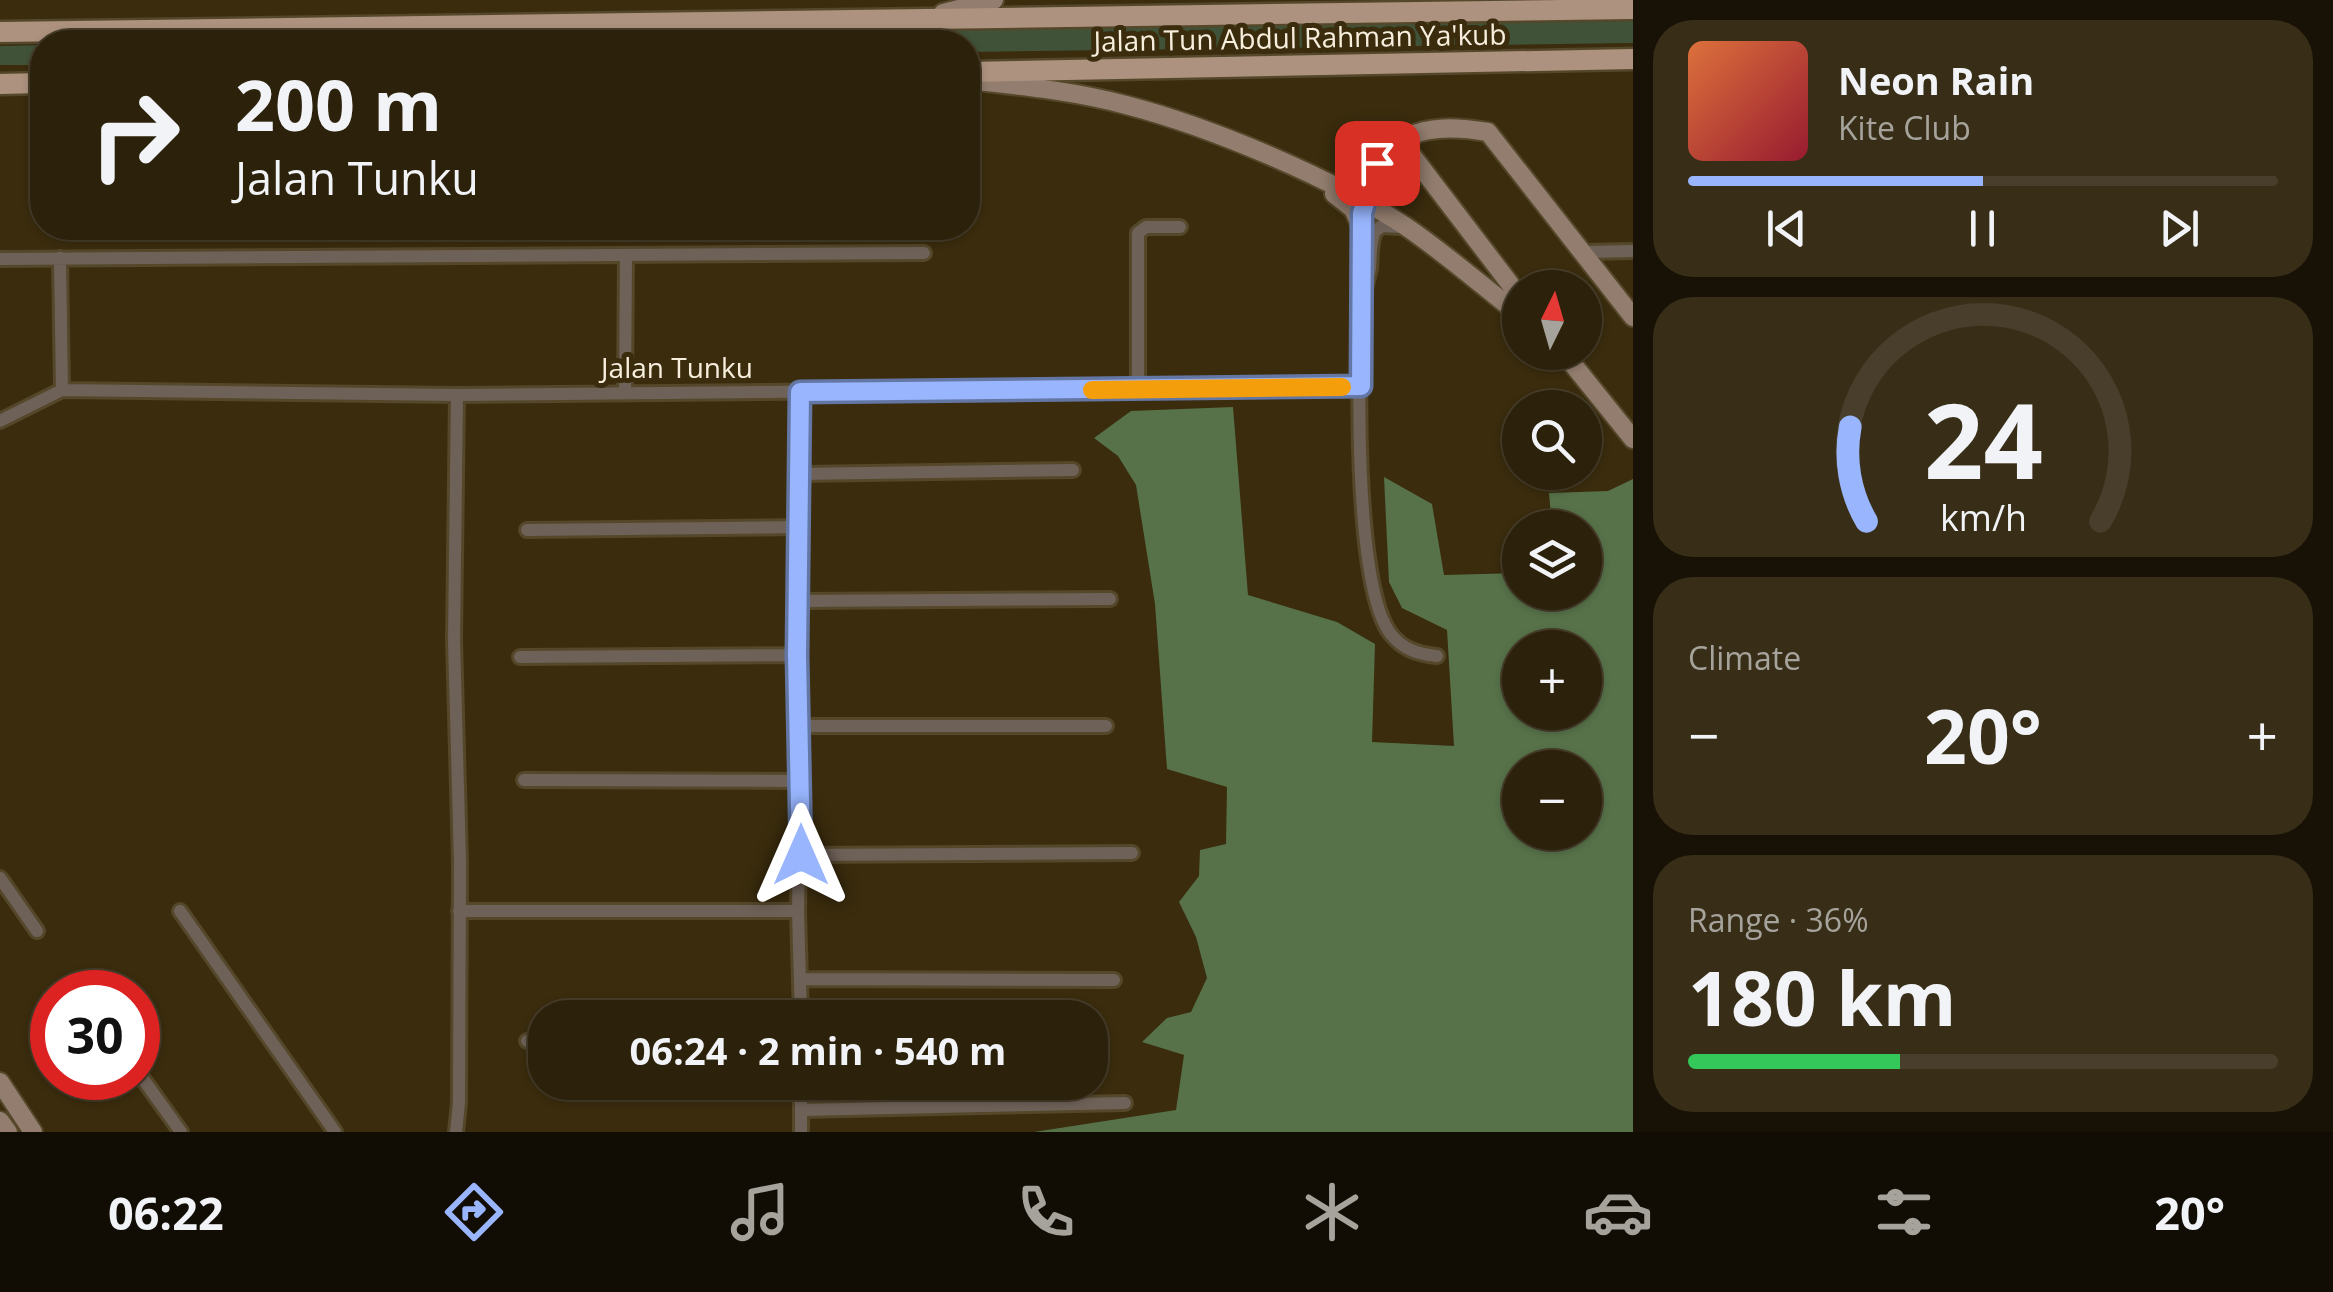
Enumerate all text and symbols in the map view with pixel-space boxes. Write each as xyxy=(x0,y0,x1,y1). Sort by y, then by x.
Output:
street label: Jalan Tun Abdul Rahman Ya'kub xyxy=(1090,14,1507,60)
text: Neon Rain xyxy=(1838,54,2034,106)
text: 200 m xyxy=(235,56,442,152)
icon: right xyxy=(70,70,200,200)
text: Kite Club xyxy=(1838,106,1971,149)
pin xyxy=(1335,121,1420,206)
icon: arrive xyxy=(1350,136,1405,191)
text: Jalan Tunku xyxy=(235,147,479,208)
icon: previous xyxy=(1759,201,1814,256)
icon: pause xyxy=(1955,201,2010,256)
icon: next xyxy=(2152,201,2207,256)
north arrow xyxy=(1502,270,1602,370)
map controls xyxy=(1502,270,1602,850)
street label: Jalan Tunku xyxy=(598,348,753,386)
text: 24 xyxy=(1924,368,2042,509)
button: search xyxy=(1502,390,1602,490)
text: km/h xyxy=(1940,493,2026,541)
button: layers xyxy=(1502,510,1602,610)
button: + xyxy=(1502,630,1602,730)
text: Climate xyxy=(1688,636,1801,679)
text: 20° xyxy=(1924,684,2042,786)
text: − xyxy=(1688,697,1719,772)
text: + xyxy=(2247,697,2278,772)
button: − xyxy=(1502,750,1602,850)
position arrow xyxy=(749,803,853,907)
text: Range · 36% xyxy=(1688,898,1869,941)
text: 180 km xyxy=(1688,946,1956,1048)
speed limit sign: 30 xyxy=(30,970,160,1100)
text: 06:24 · 2 min · 540 m xyxy=(630,1024,1006,1076)
icon: directions xyxy=(439,1177,509,1247)
icon: music xyxy=(725,1177,795,1247)
icon: phone xyxy=(1011,1177,1081,1247)
icon: climate xyxy=(1297,1177,1367,1247)
icon: car xyxy=(1583,1177,1653,1247)
icon: filters xyxy=(1869,1177,1939,1247)
text: 06:22 xyxy=(108,1182,224,1243)
text: 20° xyxy=(2154,1182,2225,1243)

